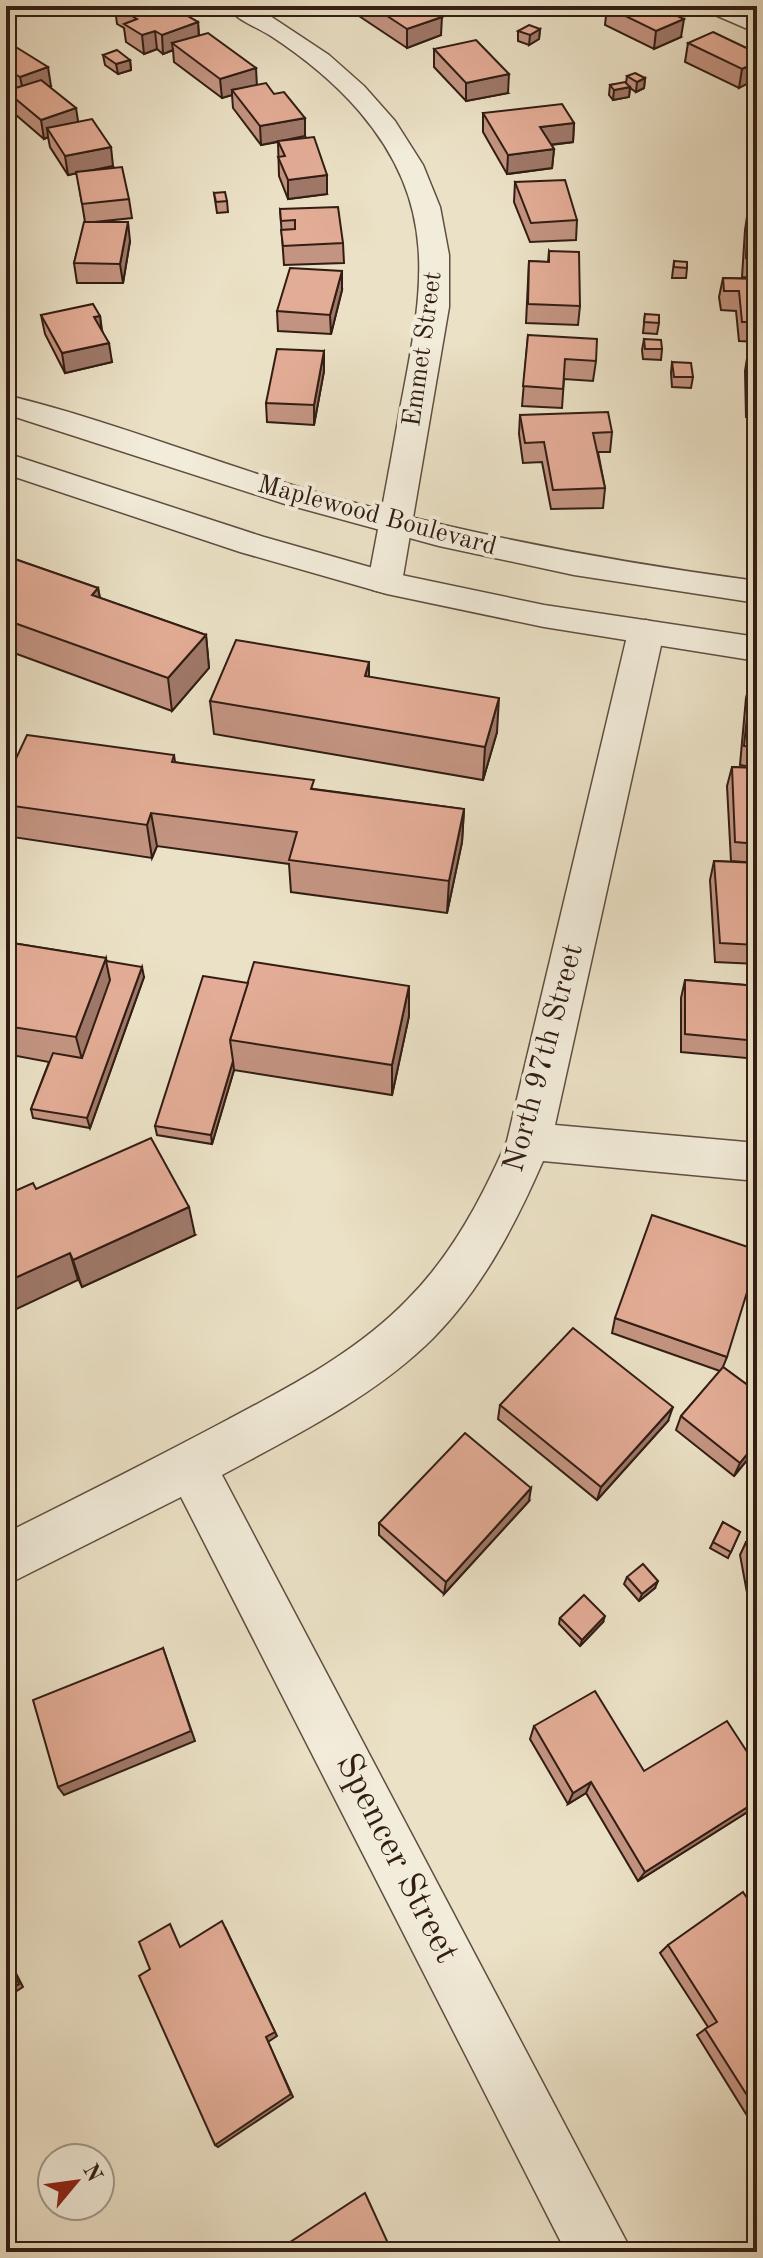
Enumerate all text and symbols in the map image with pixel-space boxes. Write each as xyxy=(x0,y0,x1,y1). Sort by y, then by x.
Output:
street label: Emmet Street xyxy=(399,270,447,428)
street label: Maplewood Boulevard xyxy=(255,472,499,560)
street label: North 97th Street xyxy=(499,941,589,1175)
street label: Spencer Street xyxy=(328,1749,464,1969)
north arrow xyxy=(36,2142,116,2222)
text: N xyxy=(78,2161,106,2186)

